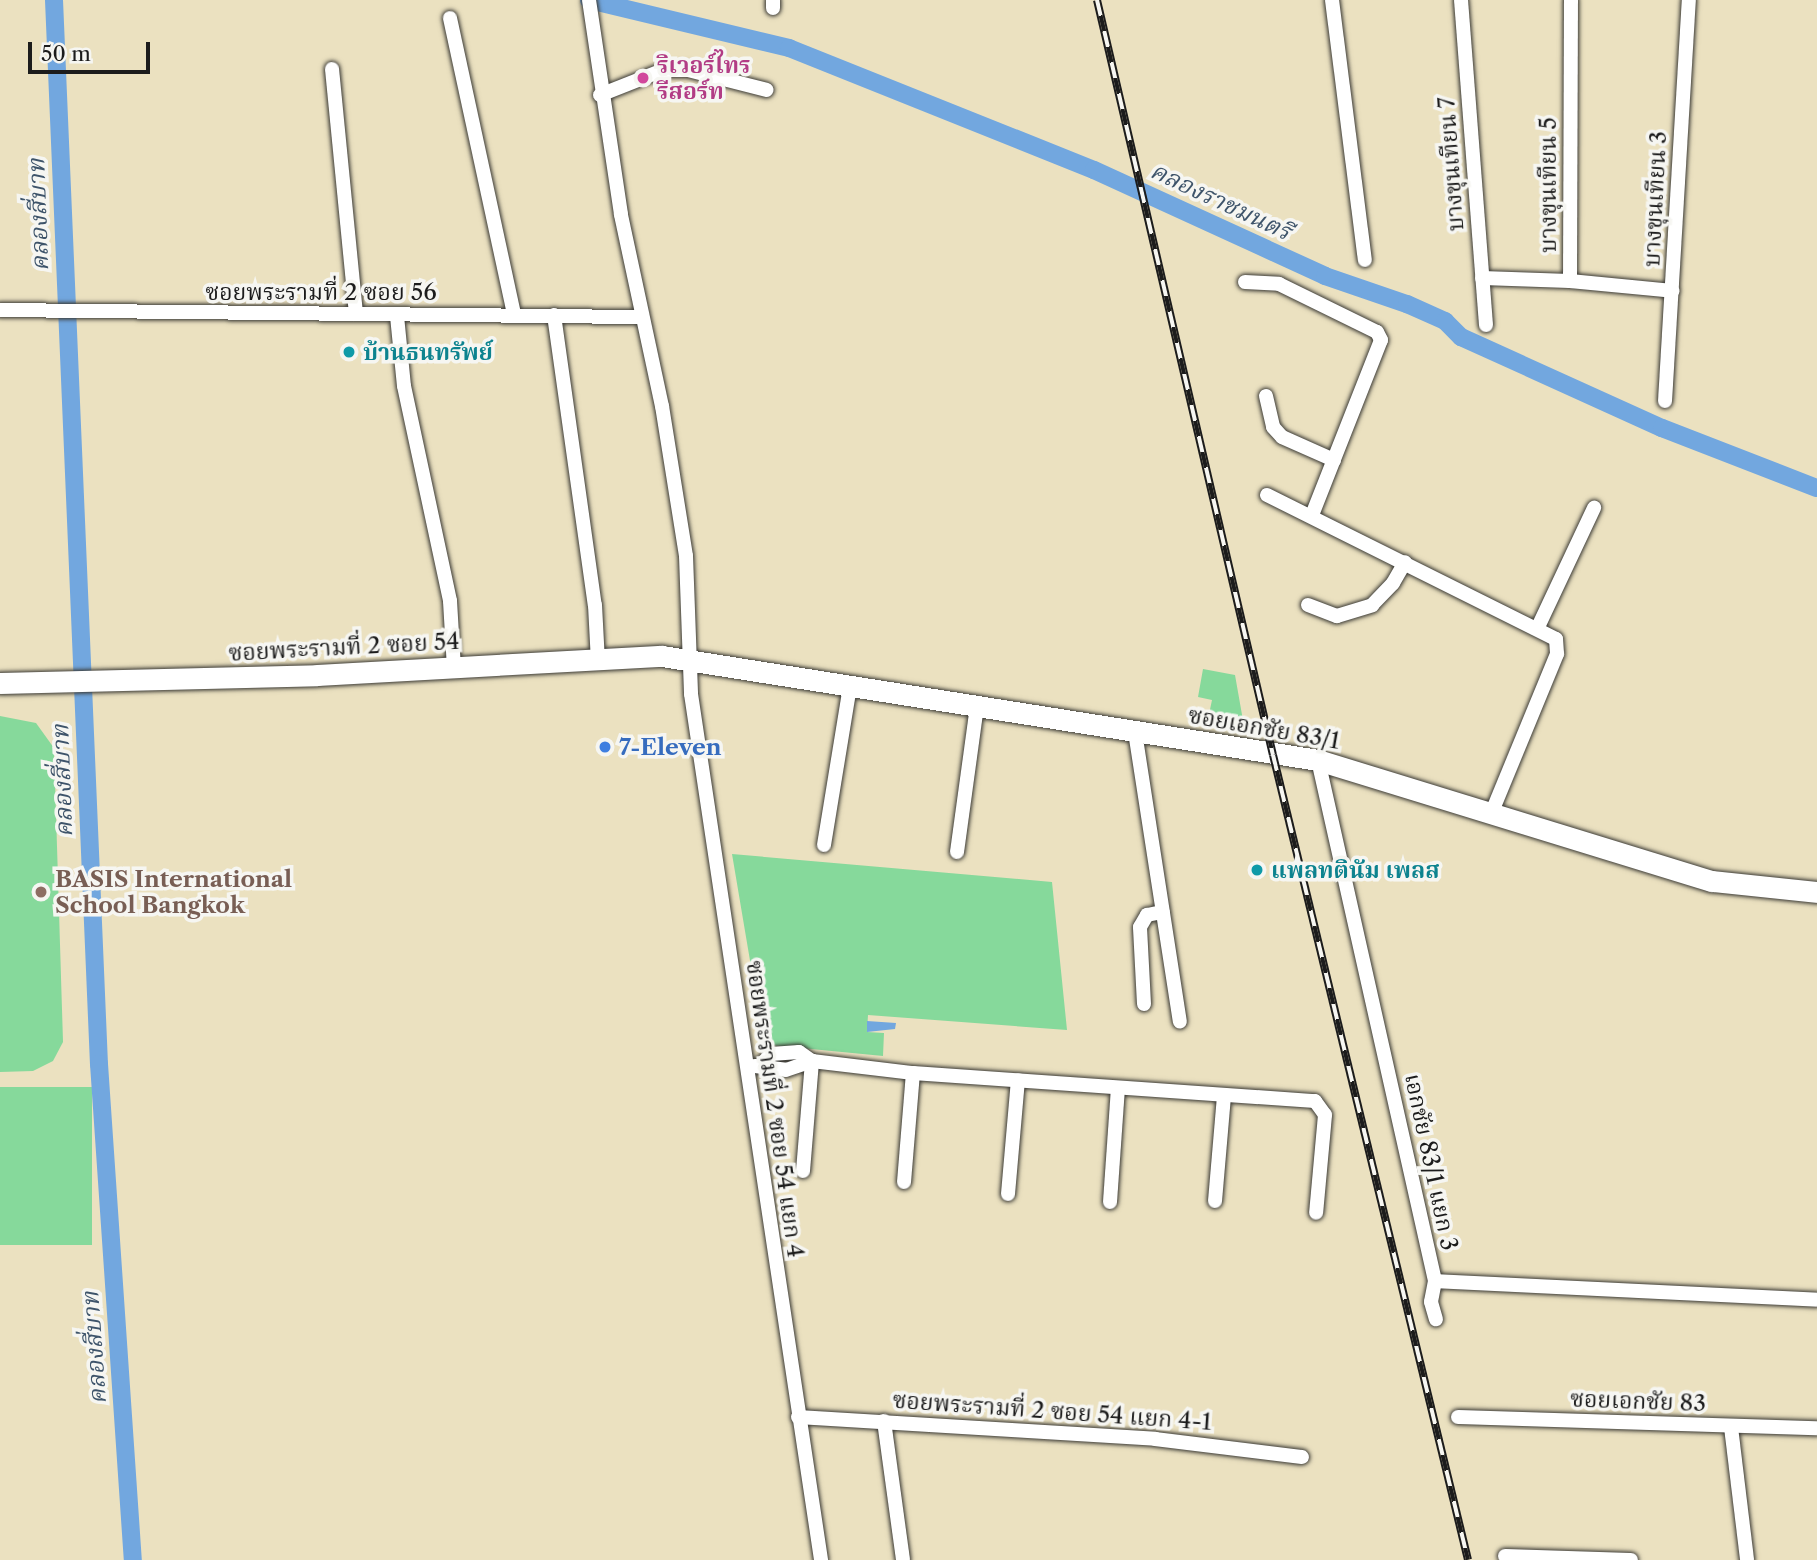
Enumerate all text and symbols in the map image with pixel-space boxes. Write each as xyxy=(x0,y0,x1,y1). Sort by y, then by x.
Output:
scale bar xyxy=(32,28,154,72)
text: 50 m xyxy=(41,41,91,66)
place label: ริเวอร์ไทร รีสอร์ท xyxy=(657,51,751,105)
marker: ริเวอร์ไทร รีสอร์ท xyxy=(635,70,651,86)
street label: บางขุนเทียน 7 xyxy=(1433,96,1469,232)
street label: บางขุนเทียน 5 xyxy=(1534,117,1562,253)
street label: บางขุนเทียน 3 xyxy=(1638,130,1672,268)
water label: คลองราชมนตรี xyxy=(1146,156,1296,246)
water label: คลองสี่บาท xyxy=(22,158,54,272)
street label: ซอยพระรามที่ 2 ซอย 56 xyxy=(205,278,437,306)
place label: บ้านธนทรัพย์ xyxy=(363,338,493,366)
marker: บ้านธนทรัพย์ xyxy=(341,344,357,360)
street label: ซอยพระรามที่ 2 ซอย 54 xyxy=(228,627,460,667)
street label: ซอยเอกชัย 83/1 xyxy=(1186,701,1342,755)
water label: คลองสี่บาท xyxy=(46,724,78,838)
place label: 7-Eleven xyxy=(619,733,721,761)
marker: 7-Eleven xyxy=(597,739,613,755)
place label: แพลทตินัม เพลส xyxy=(1271,856,1440,884)
marker: แพลทตินัม เพลส xyxy=(1249,862,1265,878)
place label: BASIS International School Bangkok xyxy=(55,865,292,919)
marker: BASIS International School Bangkok xyxy=(33,884,49,900)
street label: ซอยพระรามที่ 2 ซอย 54 แยก 4 xyxy=(740,959,810,1259)
street label: เอกชัย 83/1 แยก 3 xyxy=(1399,1071,1463,1253)
water label: คลองสี่บาท xyxy=(76,1291,112,1405)
street label: ซอยเอกชัย 83 xyxy=(1570,1385,1706,1417)
street label: ซอยพระรามที่ 2 ซอย 54 แยก 4-1 xyxy=(892,1386,1212,1436)

